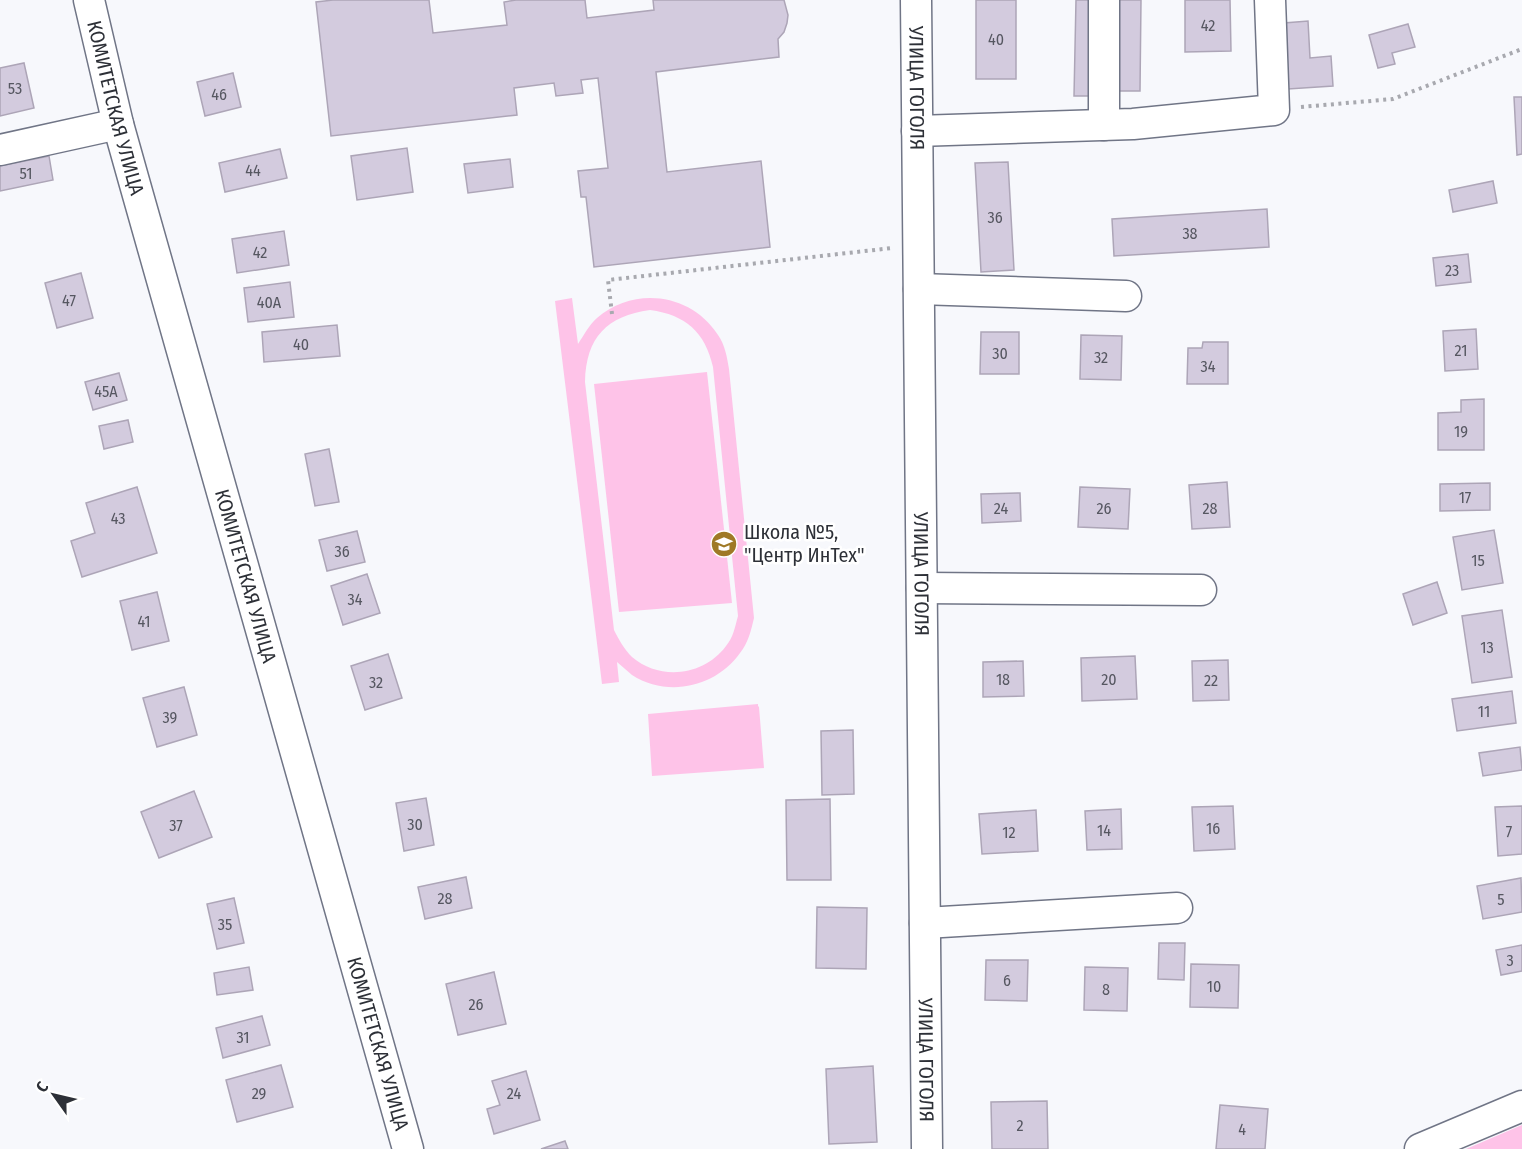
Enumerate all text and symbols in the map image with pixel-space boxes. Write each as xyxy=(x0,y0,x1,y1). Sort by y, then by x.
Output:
house number: 42 xyxy=(1201,16,1215,35)
street label: КОМИТЕТСКАЯ УЛИЦА xyxy=(82,18,150,198)
street label: УЛИЦА ГОГОЛЯ xyxy=(904,25,929,150)
house number: 40 xyxy=(988,30,1004,49)
house number: 53 xyxy=(8,79,22,98)
house number: 46 xyxy=(211,85,227,104)
house number: 44 xyxy=(245,161,261,180)
house number: 51 xyxy=(20,164,32,183)
house number: 36 xyxy=(987,208,1003,227)
house number: 38 xyxy=(1182,224,1198,243)
house number: 42 xyxy=(253,243,267,262)
house number: 23 xyxy=(1445,261,1459,280)
house number: 47 xyxy=(62,291,76,310)
house number: 40А xyxy=(257,293,282,312)
house number: 40 xyxy=(293,335,309,354)
house number: 21 xyxy=(1455,341,1467,360)
house number: 30 xyxy=(992,344,1008,363)
house number: 32 xyxy=(1094,348,1108,367)
house number: 34 xyxy=(1201,357,1216,376)
house number: 45А xyxy=(94,382,118,401)
house number: 19 xyxy=(1454,422,1468,441)
street label: КОМИТЕТСКАЯ УЛИЦА xyxy=(210,486,282,666)
house number: 17 xyxy=(1459,488,1472,507)
house number: 24 xyxy=(994,499,1008,518)
house number: 26 xyxy=(1097,499,1112,518)
house number: 28 xyxy=(1202,499,1218,518)
house number: 43 xyxy=(111,509,125,528)
street label: УЛИЦА ГОГОЛЯ xyxy=(909,511,934,636)
place label: Школа №5, "Центр ИнТех" xyxy=(744,520,865,567)
school or university icon: Школа №5, "Центр ИнТех" xyxy=(709,529,739,559)
house number: 36 xyxy=(334,542,350,561)
house number: 15 xyxy=(1471,551,1485,570)
house number: 34 xyxy=(348,590,363,609)
house number: 41 xyxy=(137,612,151,631)
house number: 13 xyxy=(1480,638,1494,657)
house number: 18 xyxy=(996,670,1010,689)
house number: 20 xyxy=(1101,670,1117,689)
house number: 22 xyxy=(1204,671,1218,690)
house number: 32 xyxy=(369,673,383,692)
house number: 11 xyxy=(1478,702,1490,721)
house number: 39 xyxy=(163,708,178,727)
house number: 30 xyxy=(407,815,423,834)
house number: 37 xyxy=(169,816,183,835)
house number: 16 xyxy=(1206,819,1220,838)
house number: 14 xyxy=(1097,821,1111,840)
house number: 7 xyxy=(1506,822,1513,841)
house number: 12 xyxy=(1002,823,1016,842)
house number: 28 xyxy=(437,889,453,908)
house number: 5 xyxy=(1497,890,1505,909)
house number: 35 xyxy=(218,915,232,934)
house number: 3 xyxy=(1506,951,1514,970)
street label: КОМИТЕТСКАЯ УЛИЦА xyxy=(342,954,414,1134)
house number: 6 xyxy=(1003,971,1011,990)
house number: 10 xyxy=(1207,977,1221,996)
house number: 8 xyxy=(1102,980,1110,999)
house number: 26 xyxy=(469,995,484,1014)
street label: УЛИЦА ГОГОЛЯ xyxy=(914,997,939,1122)
house number: 31 xyxy=(236,1028,250,1047)
north arrow xyxy=(24,1065,84,1125)
text: С xyxy=(32,1078,53,1096)
house number: 29 xyxy=(252,1084,267,1103)
house number: 24 xyxy=(507,1084,521,1103)
house number: 2 xyxy=(1016,1116,1024,1135)
house number: 4 xyxy=(1238,1120,1246,1139)

